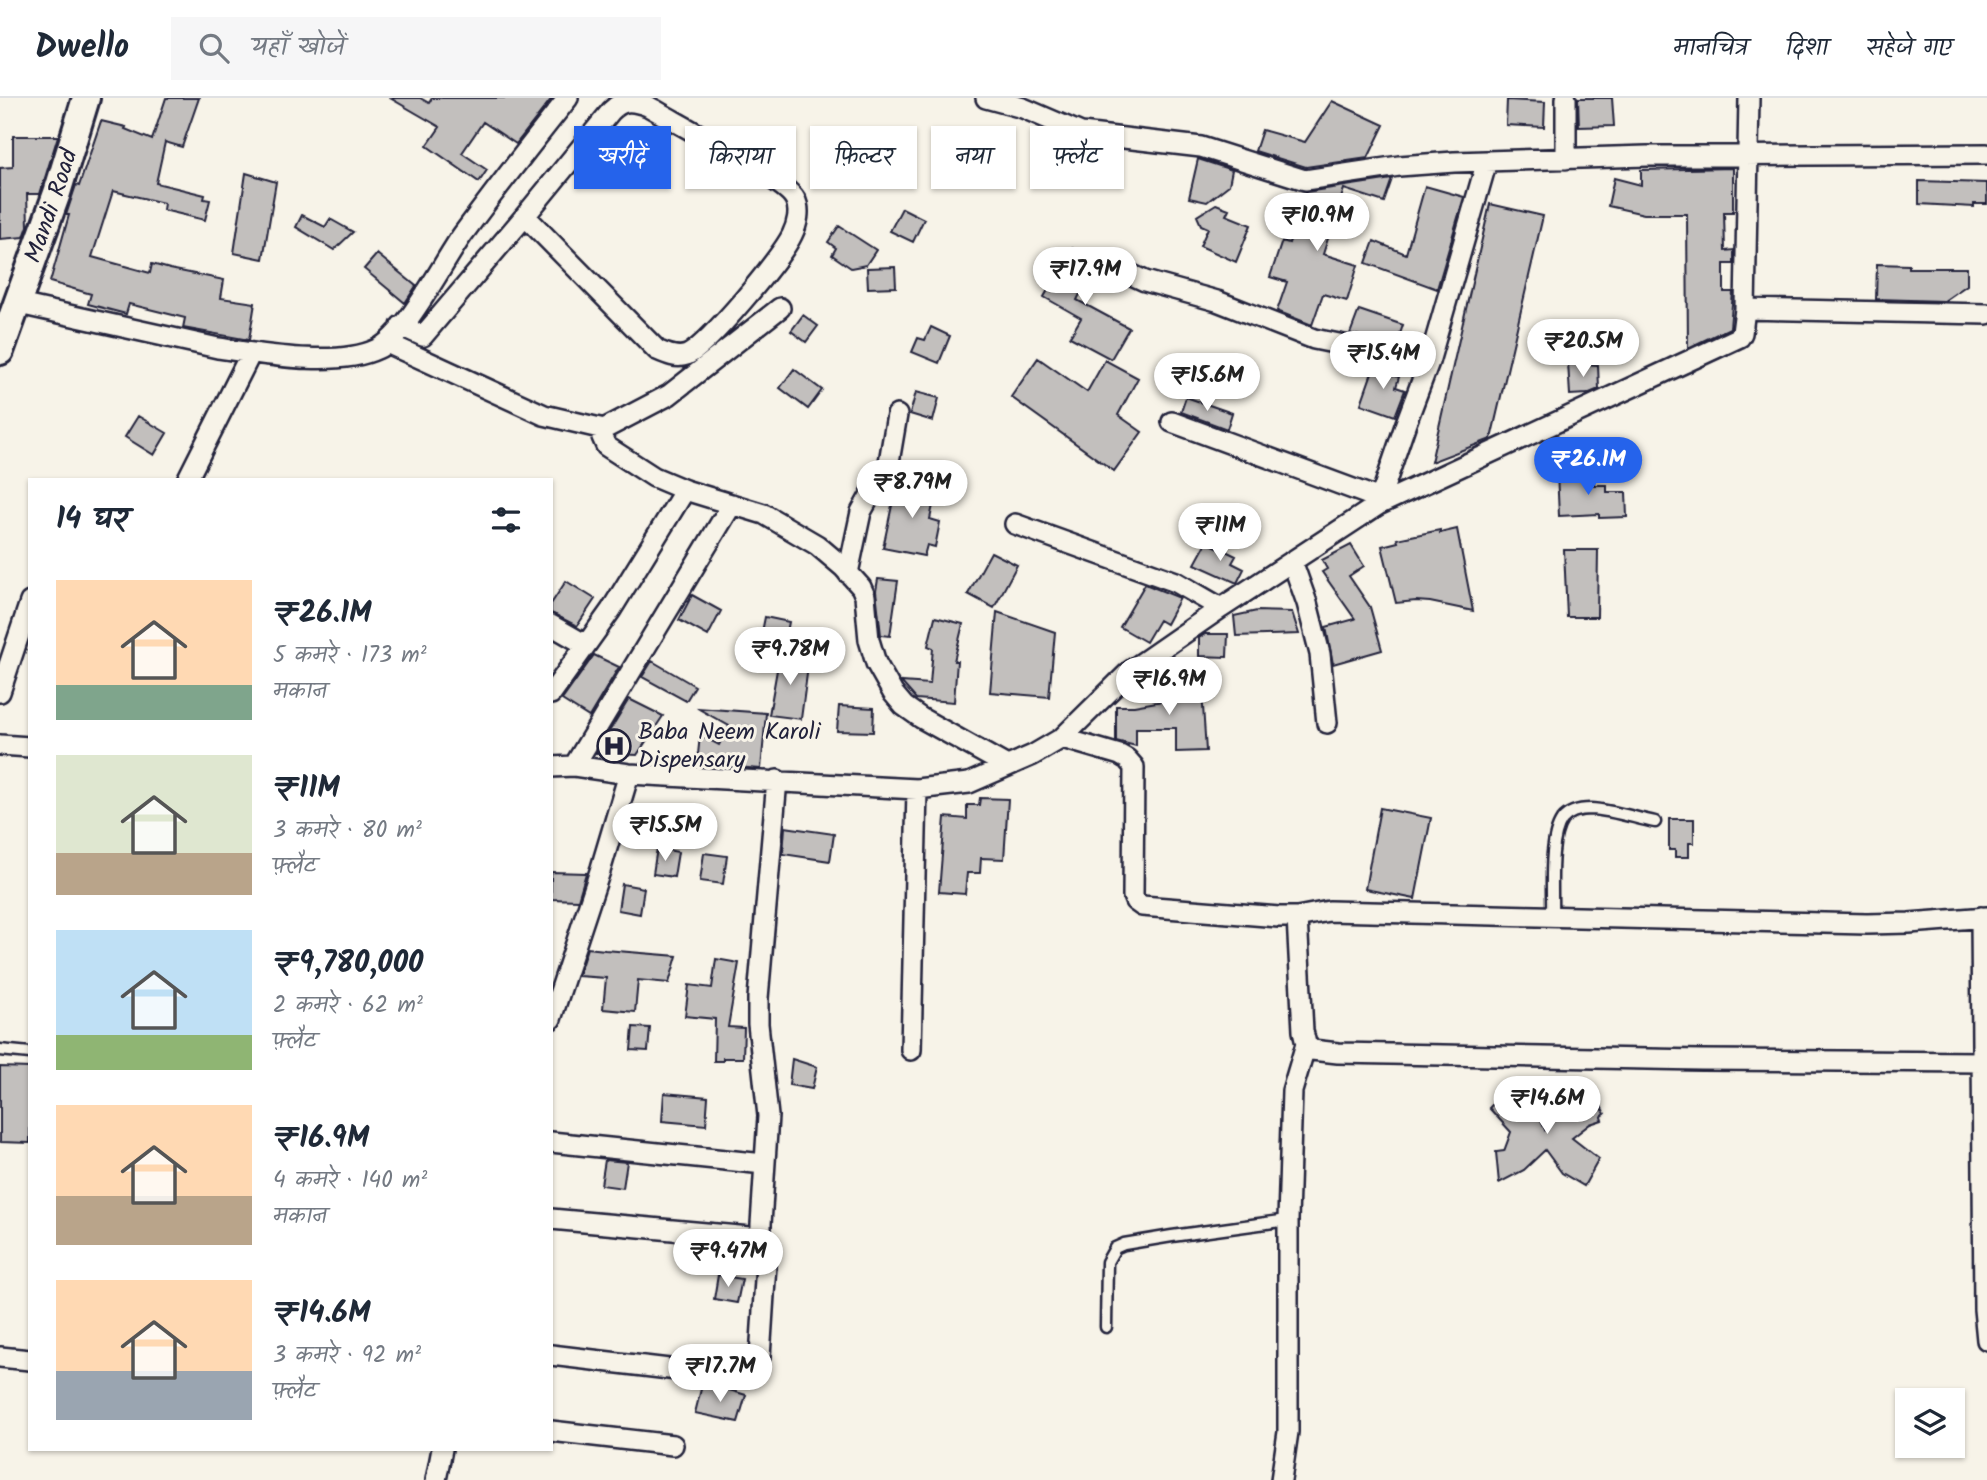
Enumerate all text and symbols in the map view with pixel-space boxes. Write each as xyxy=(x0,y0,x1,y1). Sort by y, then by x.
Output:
search box xyxy=(171,17,661,80)
text: Dwello xyxy=(35,22,129,75)
text: यहाँ खोजें xyxy=(251,27,345,69)
icon: search xyxy=(195,29,233,67)
text: मानचित्र xyxy=(1673,29,1748,68)
text: दिशा xyxy=(1786,29,1828,68)
text: सहेजे गए xyxy=(1866,29,1952,68)
chip: खरीदें xyxy=(574,126,671,189)
chip: किराया xyxy=(685,126,796,189)
chip: फ़िल्टर xyxy=(810,126,917,189)
chip: नया xyxy=(931,126,1016,189)
chip: फ़्लैट xyxy=(1030,126,1124,189)
street label: Mandi Road xyxy=(14,143,89,268)
pin: ₹10.9M xyxy=(1260,194,1374,253)
text: ₹10.9M xyxy=(1280,198,1354,234)
pin: ₹17.9M xyxy=(1028,248,1142,307)
text: ₹17.9M xyxy=(1049,252,1121,288)
pin: ₹20.5M xyxy=(1526,320,1640,379)
text: ₹20.5M xyxy=(1543,324,1623,360)
pin: ₹15.4M xyxy=(1326,331,1440,391)
text: ₹15.4M xyxy=(1346,336,1420,372)
pin: ₹15.6M xyxy=(1150,354,1264,413)
text: ₹15.6M xyxy=(1170,358,1244,394)
pin: ₹26.1M xyxy=(1531,438,1645,497)
text: ₹26.1M xyxy=(1550,442,1626,478)
pin: ₹8.79M xyxy=(855,460,969,520)
text: ₹8.79M xyxy=(873,465,951,501)
text: 14 घर xyxy=(56,496,128,544)
icon: filters xyxy=(487,501,525,539)
pin: ₹11M xyxy=(1179,504,1261,563)
text: ₹11M xyxy=(1194,508,1246,544)
text: ₹26.1M xyxy=(273,590,372,638)
icon: home xyxy=(112,608,196,692)
pin: ₹9.78M xyxy=(733,628,847,687)
text: ₹9.78M xyxy=(751,632,829,668)
text: 5 कमरे · 173 m² xyxy=(273,638,427,674)
pin: ₹16.9M xyxy=(1112,658,1226,717)
text: ₹16.9M xyxy=(1132,662,1206,698)
text: मकान xyxy=(273,674,327,710)
place label: Baba Neem Karoli Dispensary xyxy=(638,713,822,780)
hospital icon: Baba Neem Karoli Dispensary xyxy=(595,727,633,765)
text: ₹11M xyxy=(273,765,340,813)
icon: home xyxy=(112,783,196,867)
pin: ₹15.5M xyxy=(608,804,722,863)
text: ₹15.5M xyxy=(628,808,702,844)
text: 3 कमरे · 80 m² xyxy=(273,813,422,849)
text: फ़्लैट xyxy=(273,849,317,885)
text: ₹9,780,000 xyxy=(273,940,423,988)
icon: home xyxy=(112,958,196,1042)
text: 2 कमरे · 62 m² xyxy=(273,988,423,1024)
text: फ़्लैट xyxy=(273,1024,317,1060)
pin: ₹14.6M xyxy=(1490,1076,1604,1136)
text: ₹14.6M xyxy=(1510,1081,1584,1117)
text: ₹16.9M xyxy=(273,1115,369,1163)
icon: home xyxy=(112,1133,196,1217)
text: 4 कमरे · 140 m² xyxy=(273,1163,427,1199)
text: मकान xyxy=(273,1199,327,1235)
pin: ₹9.47M xyxy=(671,1230,785,1289)
text: ₹9.47M xyxy=(689,1234,767,1270)
text: ₹14.6M xyxy=(273,1290,371,1338)
icon: home xyxy=(112,1308,196,1392)
text: 3 कमरे · 92 m² xyxy=(273,1338,421,1374)
pin: ₹17.7M xyxy=(663,1344,777,1404)
text: ₹17.7M xyxy=(684,1349,756,1385)
text: फ़्लैट xyxy=(273,1374,317,1410)
map controls xyxy=(1895,1388,1965,1458)
button: layers xyxy=(1895,1388,1965,1458)

